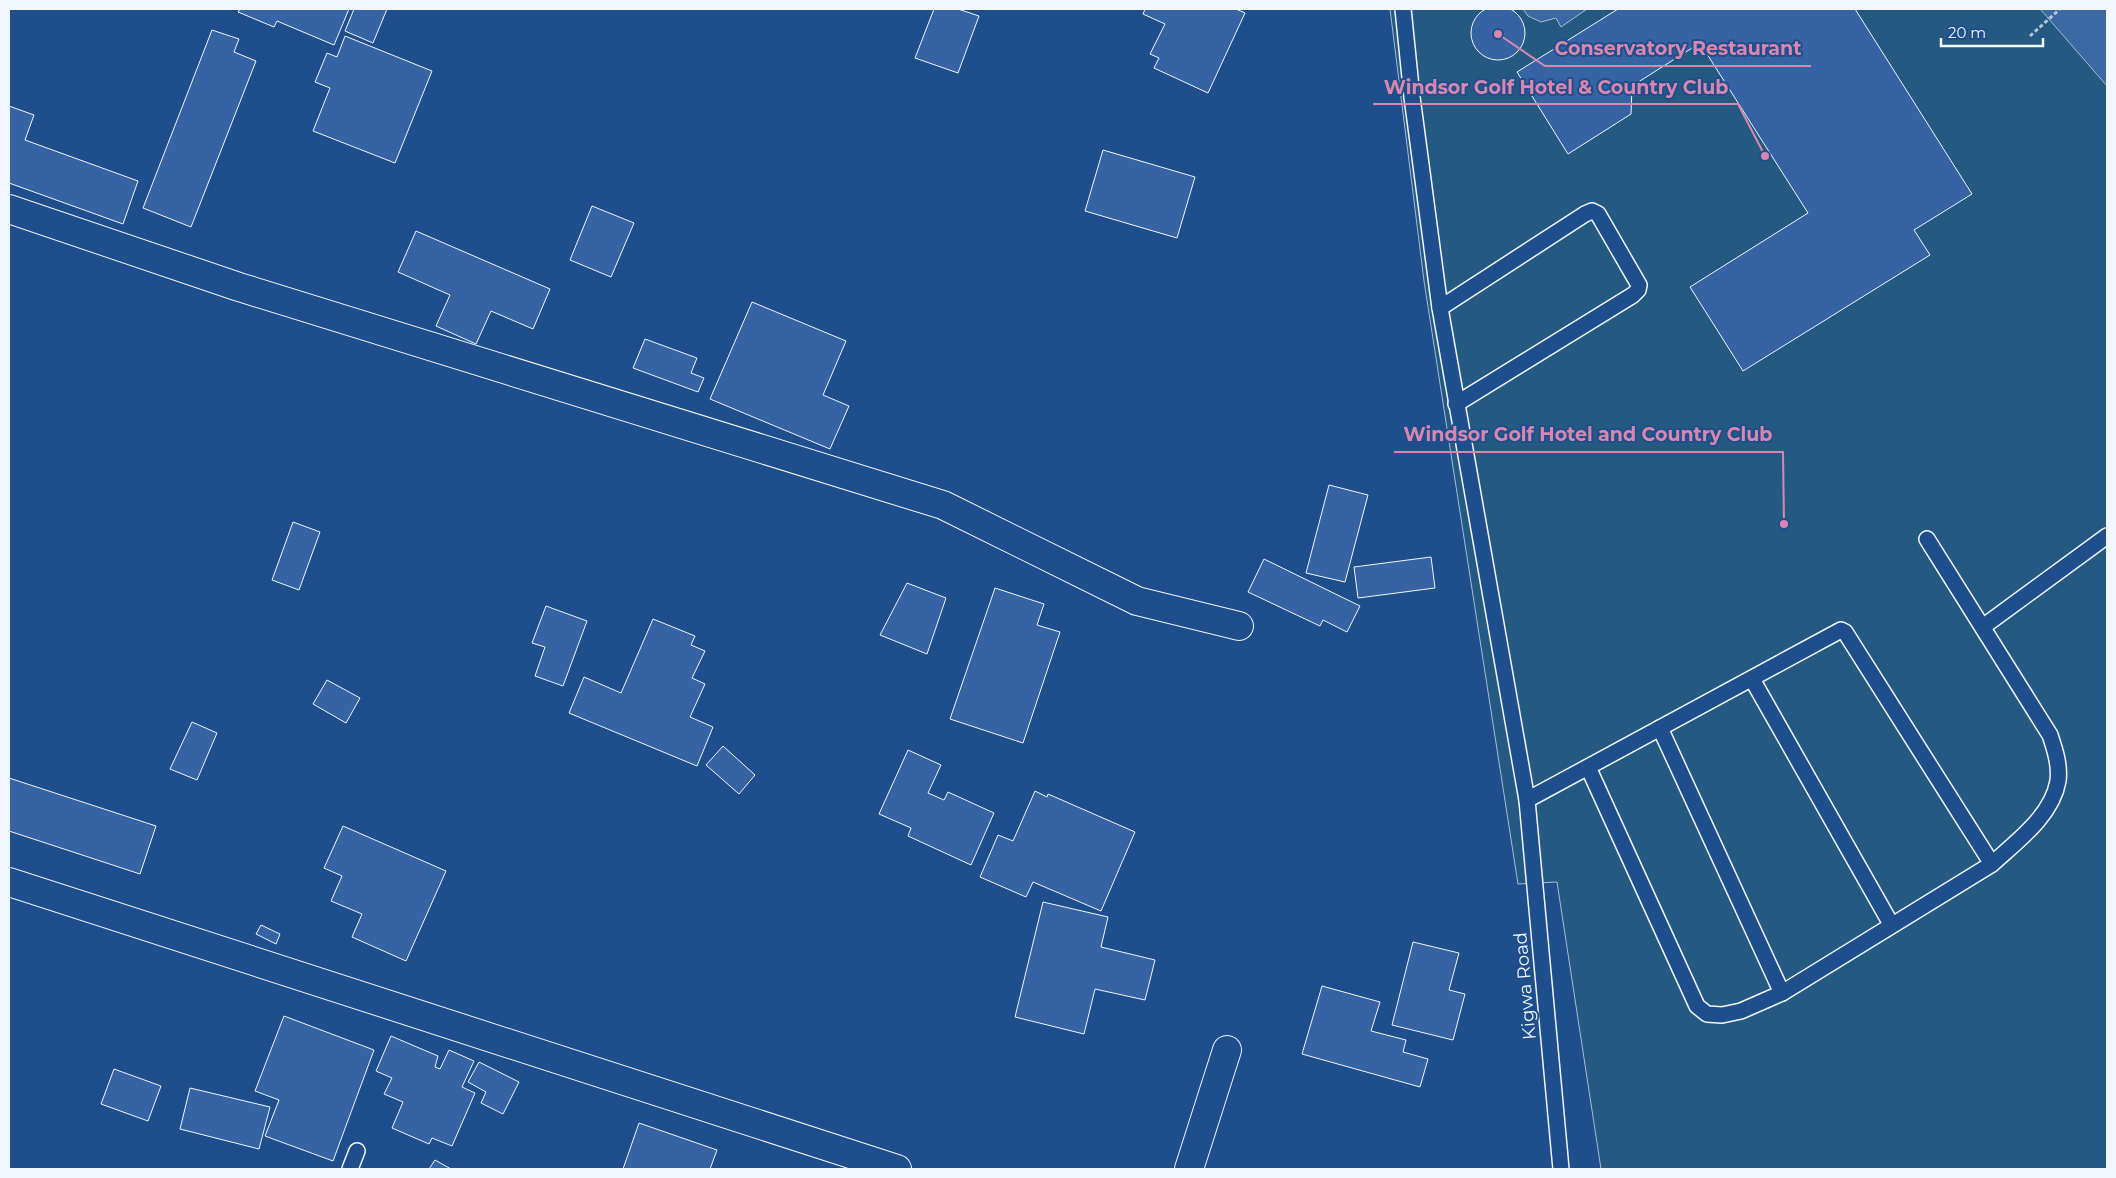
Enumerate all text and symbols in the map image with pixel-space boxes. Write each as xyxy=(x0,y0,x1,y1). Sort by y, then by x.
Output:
scale bar xyxy=(1941,15,2044,47)
text: 20 m xyxy=(1948,23,1986,42)
callout: Conservatory Restaurant xyxy=(1545,32,1811,66)
text: Conservatory Restaurant xyxy=(1555,37,1801,60)
callout: Windsor Golf Hotel & Country Club xyxy=(1373,70,1738,104)
text: Windsor Golf Hotel & Country Club xyxy=(1384,76,1728,99)
callout: Windsor Golf Hotel and Country Club xyxy=(1394,418,1783,452)
text: Windsor Golf Hotel and Country Club xyxy=(1404,423,1772,446)
street label: Kigwa Road xyxy=(1509,931,1541,1041)

